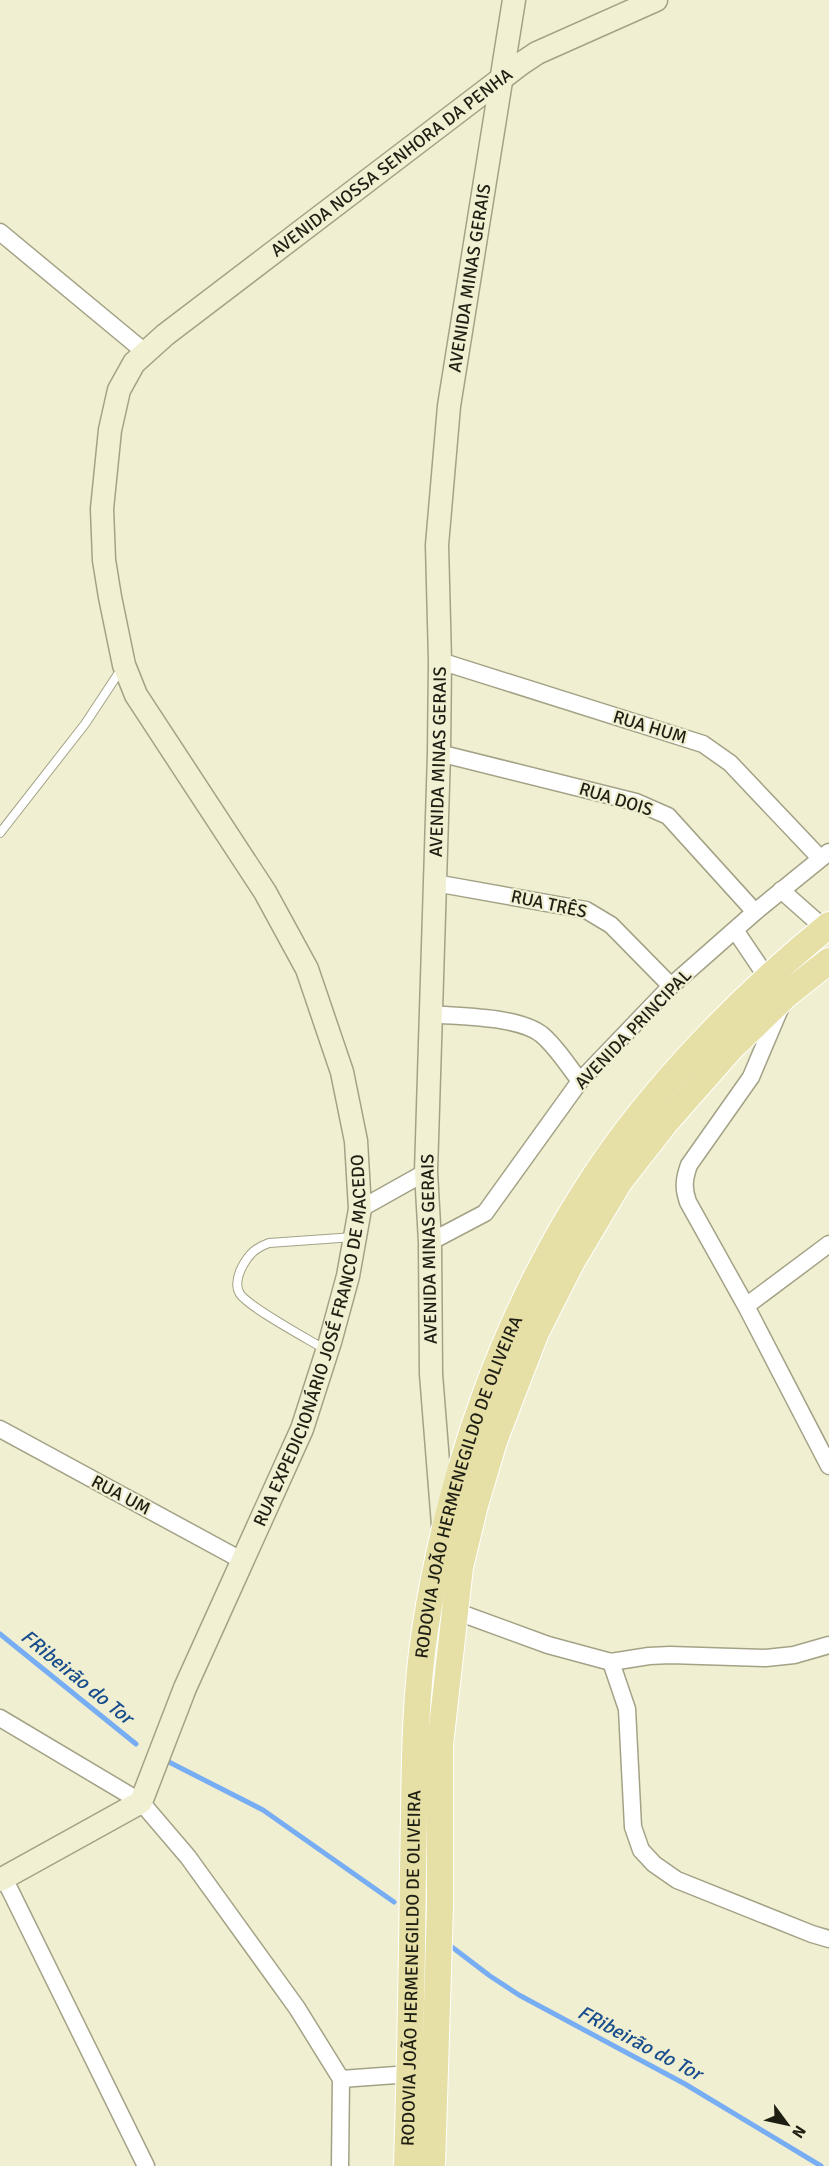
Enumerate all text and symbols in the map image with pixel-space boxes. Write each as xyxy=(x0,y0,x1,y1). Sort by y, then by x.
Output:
street label: AVENIDA NOSSA SENHORA DA PENHA xyxy=(266,63,517,262)
street label: AVENIDA MINAS GERAIS xyxy=(444,182,495,374)
street label: AVENIDA MINAS GERAIS xyxy=(425,666,451,857)
street label: RUA HUM xyxy=(610,705,690,749)
street label: RUA DOIS xyxy=(576,777,656,821)
street label: RUA TRÊS xyxy=(509,885,589,923)
street label: AVENIDA PRINCIPAL xyxy=(570,964,696,1094)
street label: RUA EXPEDICIONÁRIO JOSÉ FRANCO DE MACEDO xyxy=(248,1154,371,1530)
street label: AVENIDA MINAS GERAIS xyxy=(416,1154,442,1344)
street label: RODOVIA JOÃO HERMENEGILDO DE OLIVEIRA xyxy=(410,1312,527,1660)
street label: RUA UM xyxy=(88,1470,154,1520)
water label: FRibeirão do Tor xyxy=(16,1624,140,1732)
street label: RODOVIA JOÃO HERMENEGILDO DE OLIVEIRA xyxy=(397,1790,425,2146)
water label: FRibeirão do Tor xyxy=(574,2000,709,2087)
north arrow xyxy=(757,2094,817,2154)
text: N xyxy=(787,2122,810,2142)

